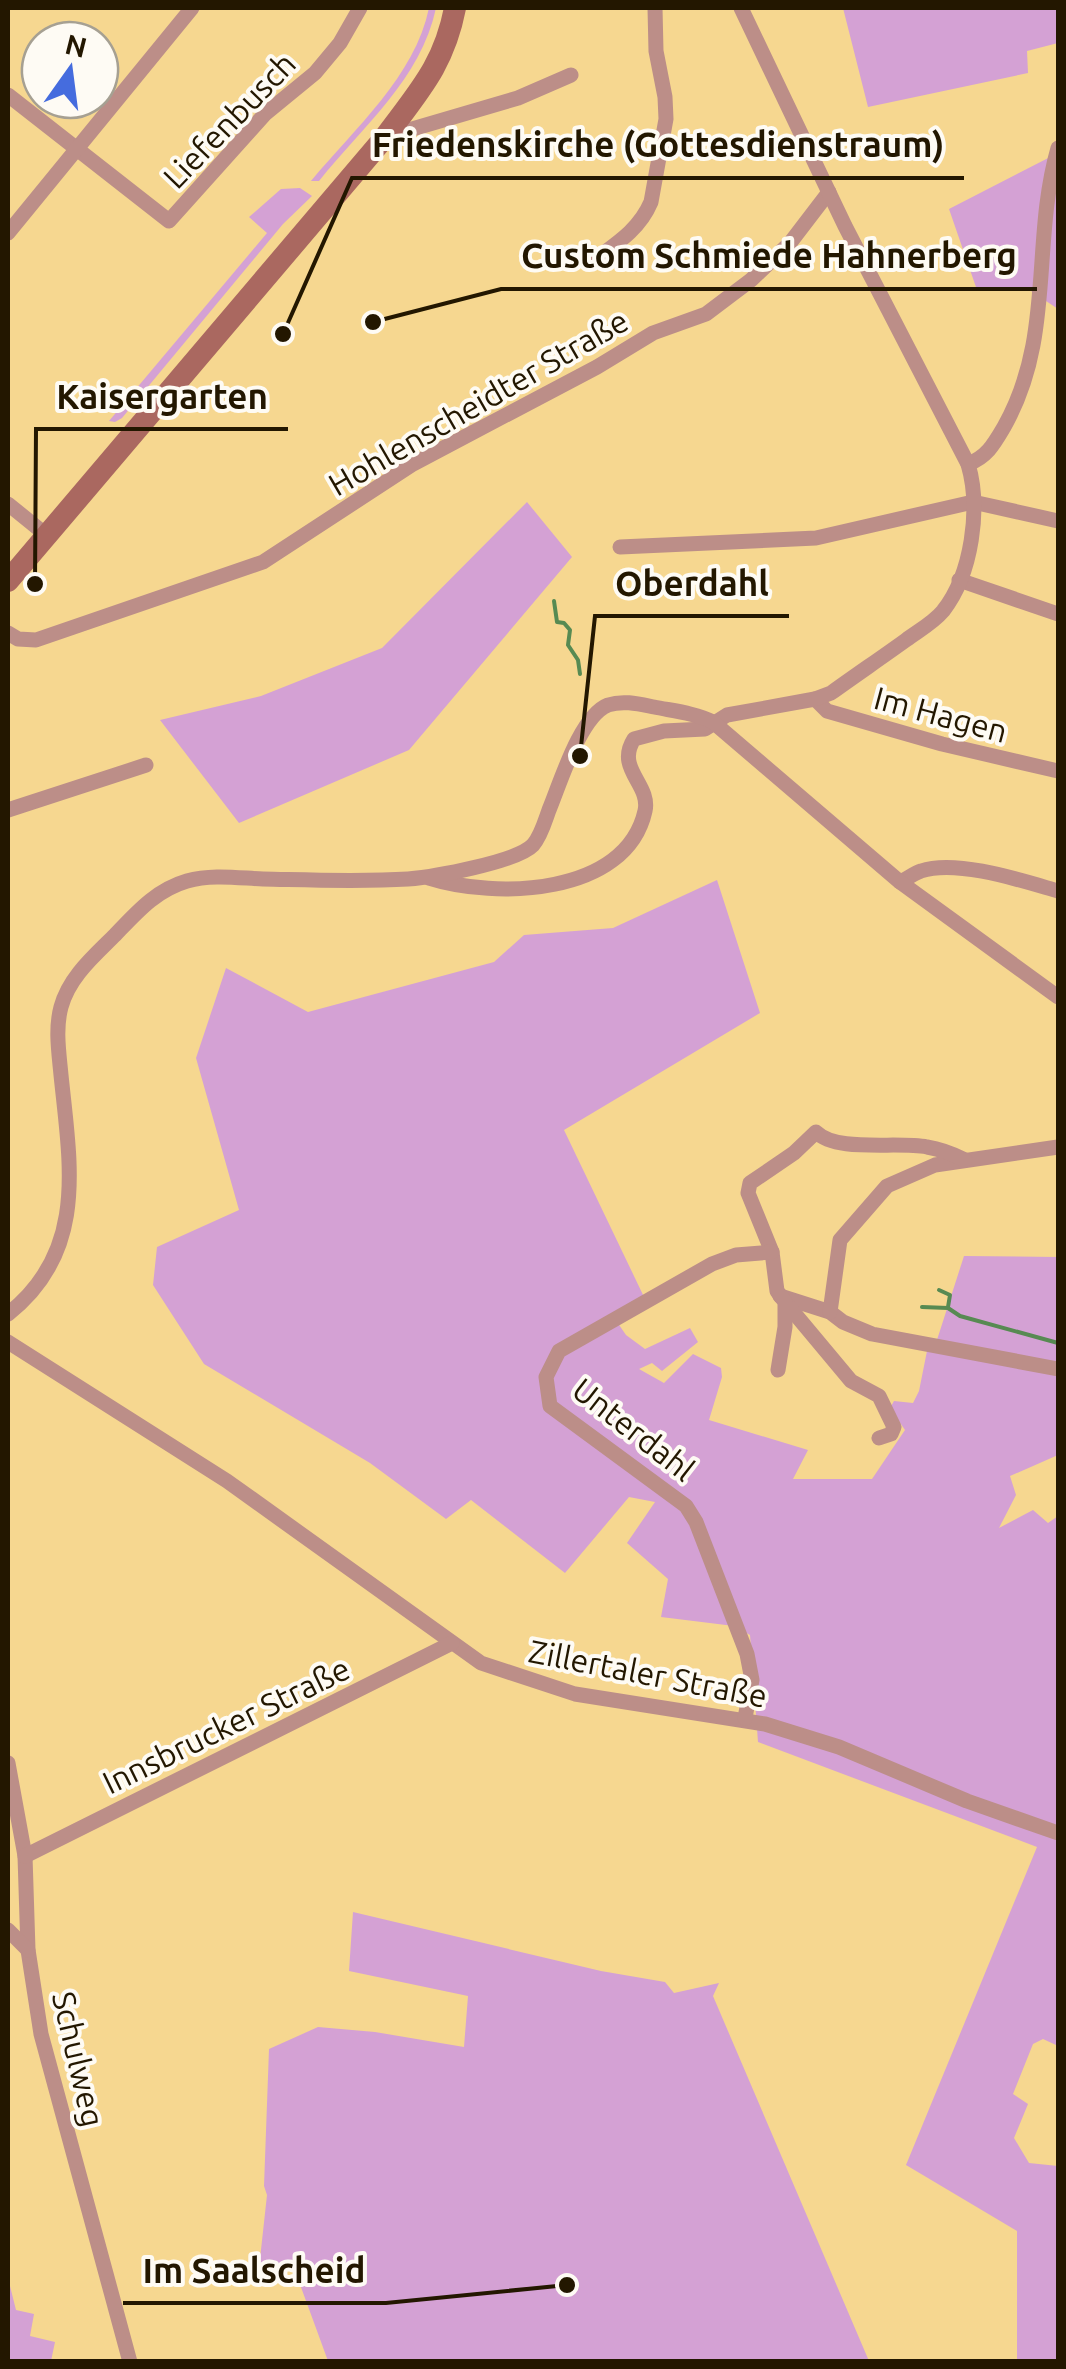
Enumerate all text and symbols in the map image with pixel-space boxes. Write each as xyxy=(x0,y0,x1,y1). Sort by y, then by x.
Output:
north arrow xyxy=(20,20,120,120)
text: N xyxy=(62,28,90,63)
street label: Liefenbusch xyxy=(156,45,302,195)
callout: Friedenskirche (Gottesdienstraum) xyxy=(352,113,964,178)
text: Friedenskirche (Gottesdienstraum) xyxy=(372,124,944,164)
callout: Custom Schmiede Hahnerberg xyxy=(501,224,1037,289)
text: Custom Schmiede Hahnerberg xyxy=(521,235,1017,275)
street label: Hohlenscheidter Straße xyxy=(322,302,634,502)
callout: Kaisergarten xyxy=(36,364,288,429)
text: Kaisergarten xyxy=(56,376,268,416)
callout: Oberdahl xyxy=(595,551,789,616)
text: Oberdahl xyxy=(615,563,769,603)
street label: Im Hagen xyxy=(871,679,1011,749)
street label: Unterdahl xyxy=(566,1370,702,1488)
street label: Zillertaler Straße xyxy=(526,1632,770,1714)
street label: Innsbrucker Straße xyxy=(97,1650,355,1800)
street label: Schulweg xyxy=(46,1988,112,2130)
callout: Im Saalscheid xyxy=(123,2238,386,2303)
text: Im Saalscheid xyxy=(143,2250,365,2290)

